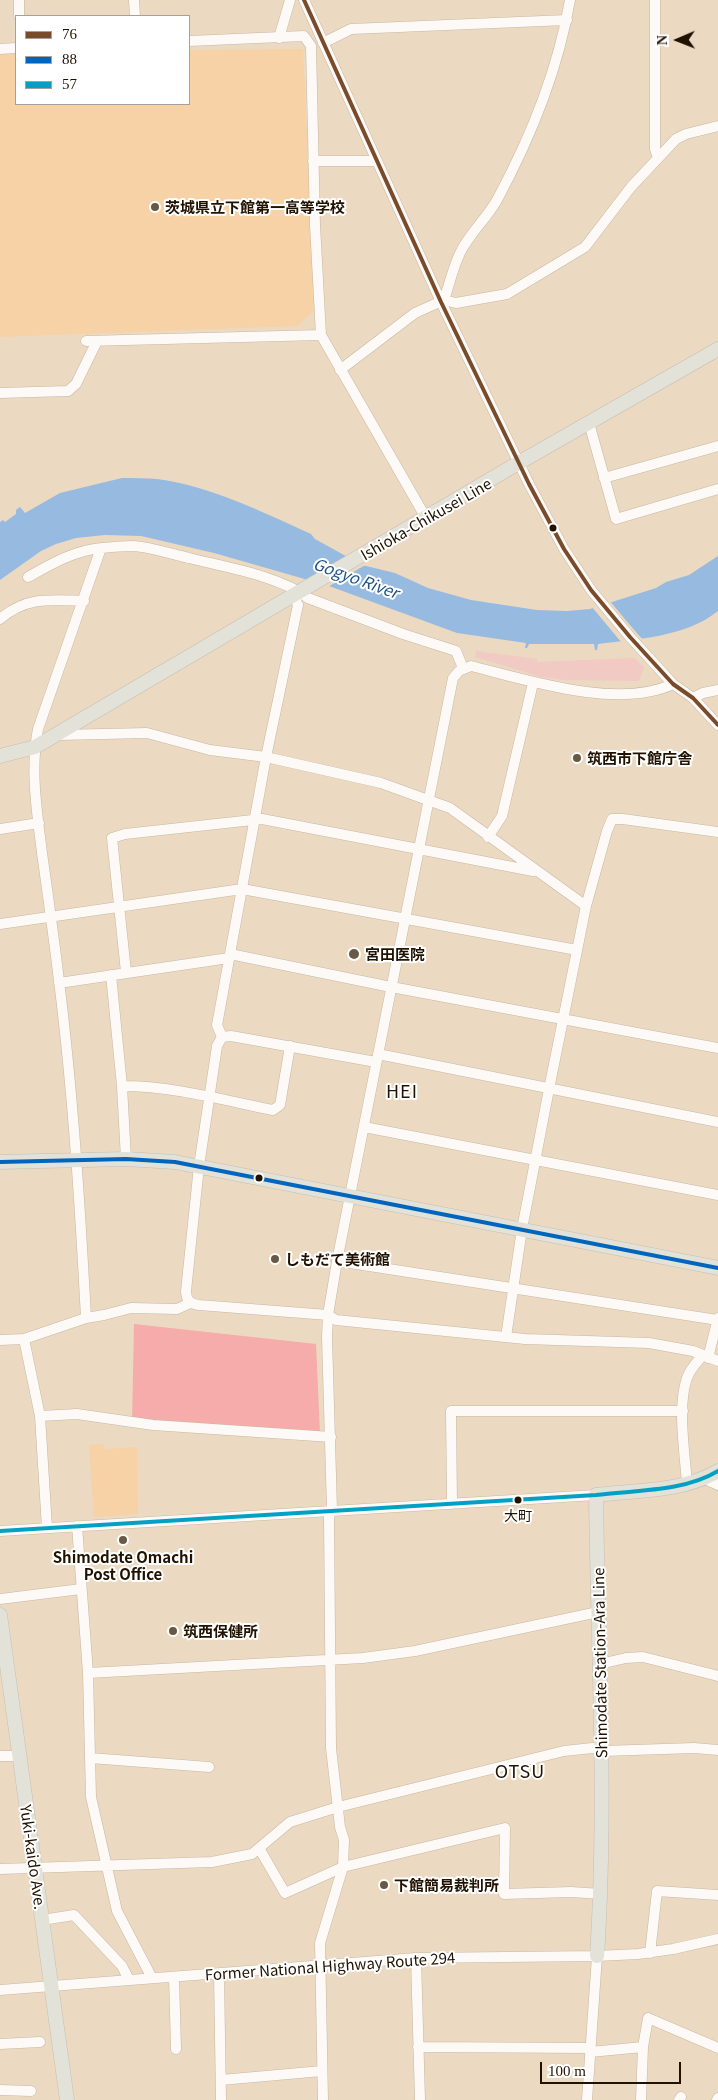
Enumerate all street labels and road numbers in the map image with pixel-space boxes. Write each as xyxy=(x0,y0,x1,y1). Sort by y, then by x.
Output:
street label: Ishioka-Chikusei Line xyxy=(357,474,495,564)
street label: Shimodate Station-Ara Line xyxy=(589,1567,611,1759)
street label: Yuki-kaido Ave. xyxy=(17,1803,49,1911)
street label: Former National Highway Route 294 xyxy=(204,1948,456,1984)

